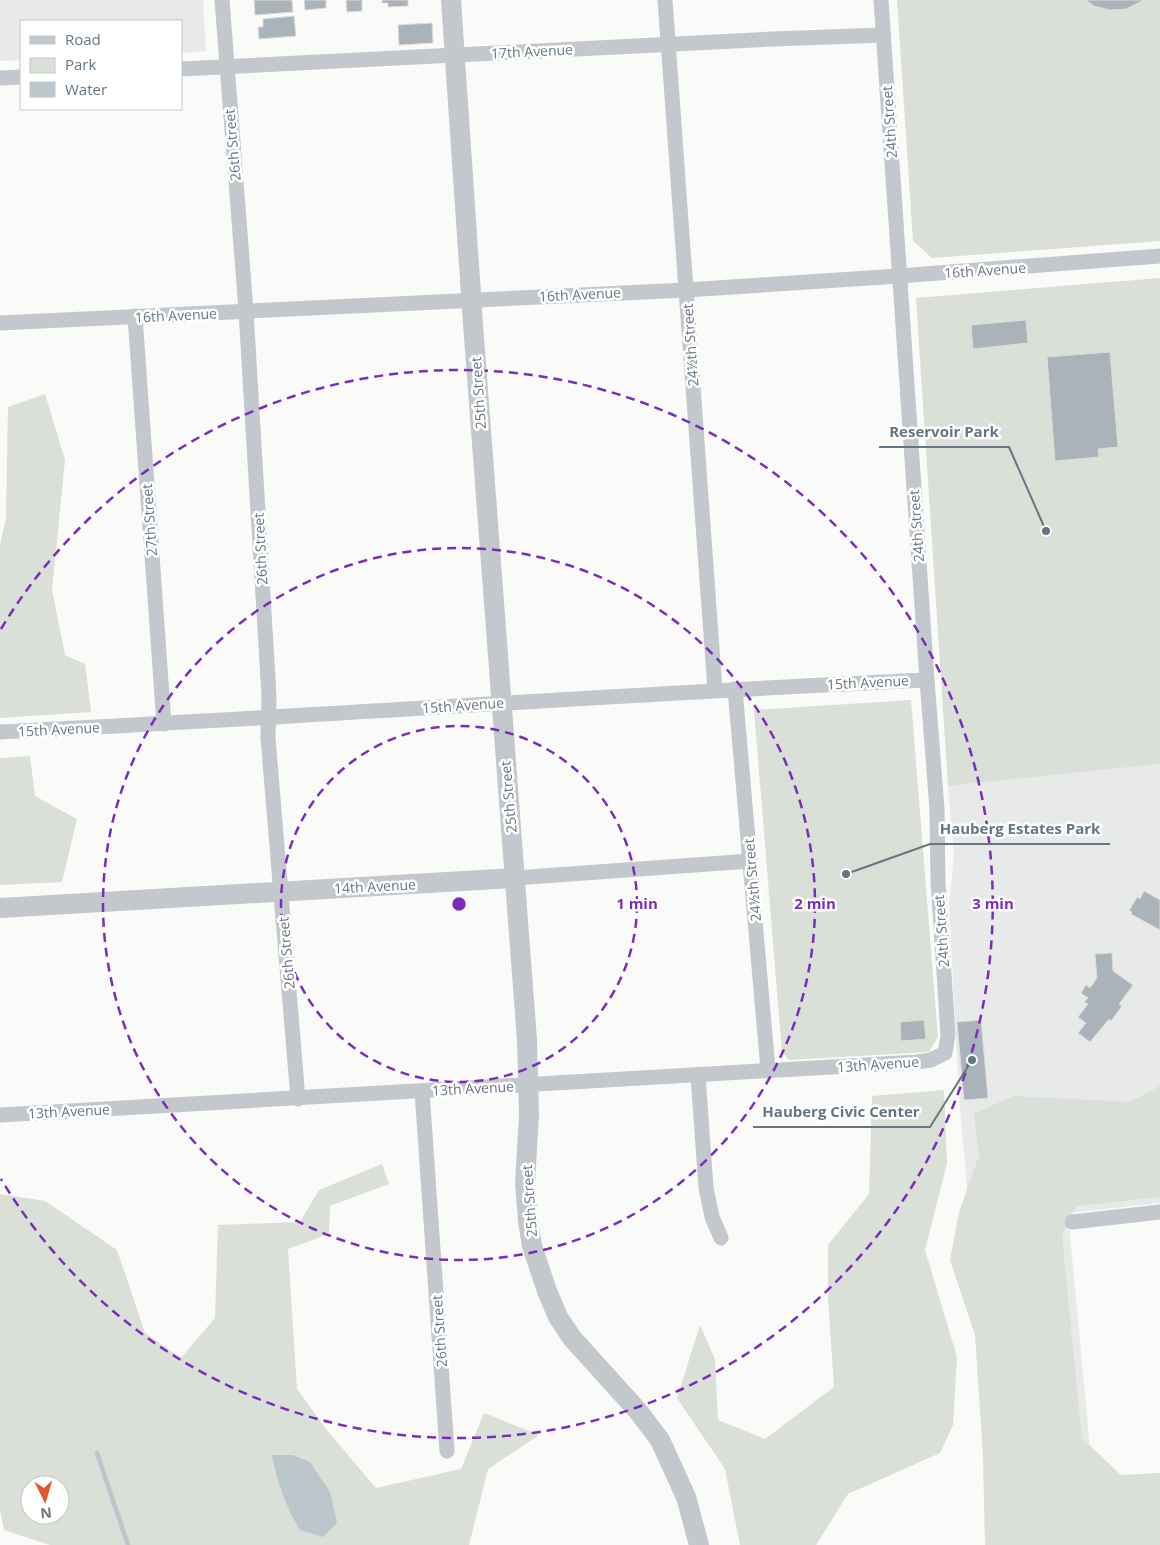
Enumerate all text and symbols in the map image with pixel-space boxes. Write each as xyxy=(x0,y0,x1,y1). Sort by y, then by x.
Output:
legend xyxy=(20,20,182,110)
text: Road xyxy=(65,29,101,49)
street label: 17th Avenue xyxy=(491,39,574,63)
text: Park xyxy=(65,54,96,74)
text: Water xyxy=(65,79,107,99)
street label: 24th Street xyxy=(877,85,901,159)
street label: 26th Street xyxy=(219,108,245,182)
street label: 16th Avenue xyxy=(943,258,1027,282)
street label: 16th Avenue xyxy=(539,282,622,306)
street label: 16th Avenue xyxy=(135,303,218,327)
street label: 24½th Street xyxy=(678,303,702,387)
street label: 25th Street xyxy=(466,356,490,430)
callout: Reservoir Park xyxy=(879,417,1009,447)
text: Reservoir Park xyxy=(889,421,999,441)
street label: 27th Street xyxy=(137,483,161,557)
street label: 24th Street xyxy=(904,489,928,563)
street label: 26th Street xyxy=(249,512,271,586)
street label: 15th Avenue xyxy=(827,670,910,694)
street label: 15th Avenue xyxy=(421,693,505,717)
street label: 15th Avenue xyxy=(18,717,101,741)
street label: 25th Street xyxy=(495,760,521,834)
callout: Hauberg Estates Park xyxy=(930,814,1110,844)
text: Hauberg Estates Park xyxy=(940,818,1101,838)
street label: 24½th Street xyxy=(739,838,765,922)
street label: 14th Avenue xyxy=(334,874,417,898)
text: 1 min xyxy=(616,893,658,913)
text: 2 min xyxy=(794,893,836,913)
text: 3 min xyxy=(972,893,1014,913)
street label: 24th Street xyxy=(929,894,953,968)
centre of rings xyxy=(450,895,468,913)
street label: 26th Street xyxy=(273,916,299,990)
street label: 13th Avenue xyxy=(836,1052,920,1076)
street label: 13th Avenue xyxy=(432,1076,515,1100)
callout: Hauberg Civic Center xyxy=(753,1097,930,1127)
street label: 13th Avenue xyxy=(28,1099,111,1123)
text: Hauberg Civic Center xyxy=(762,1101,920,1121)
street label: 25th Street xyxy=(517,1164,541,1238)
street label: 26th Street xyxy=(427,1294,451,1368)
north arrow xyxy=(20,1475,70,1525)
text: N xyxy=(40,1503,53,1523)

